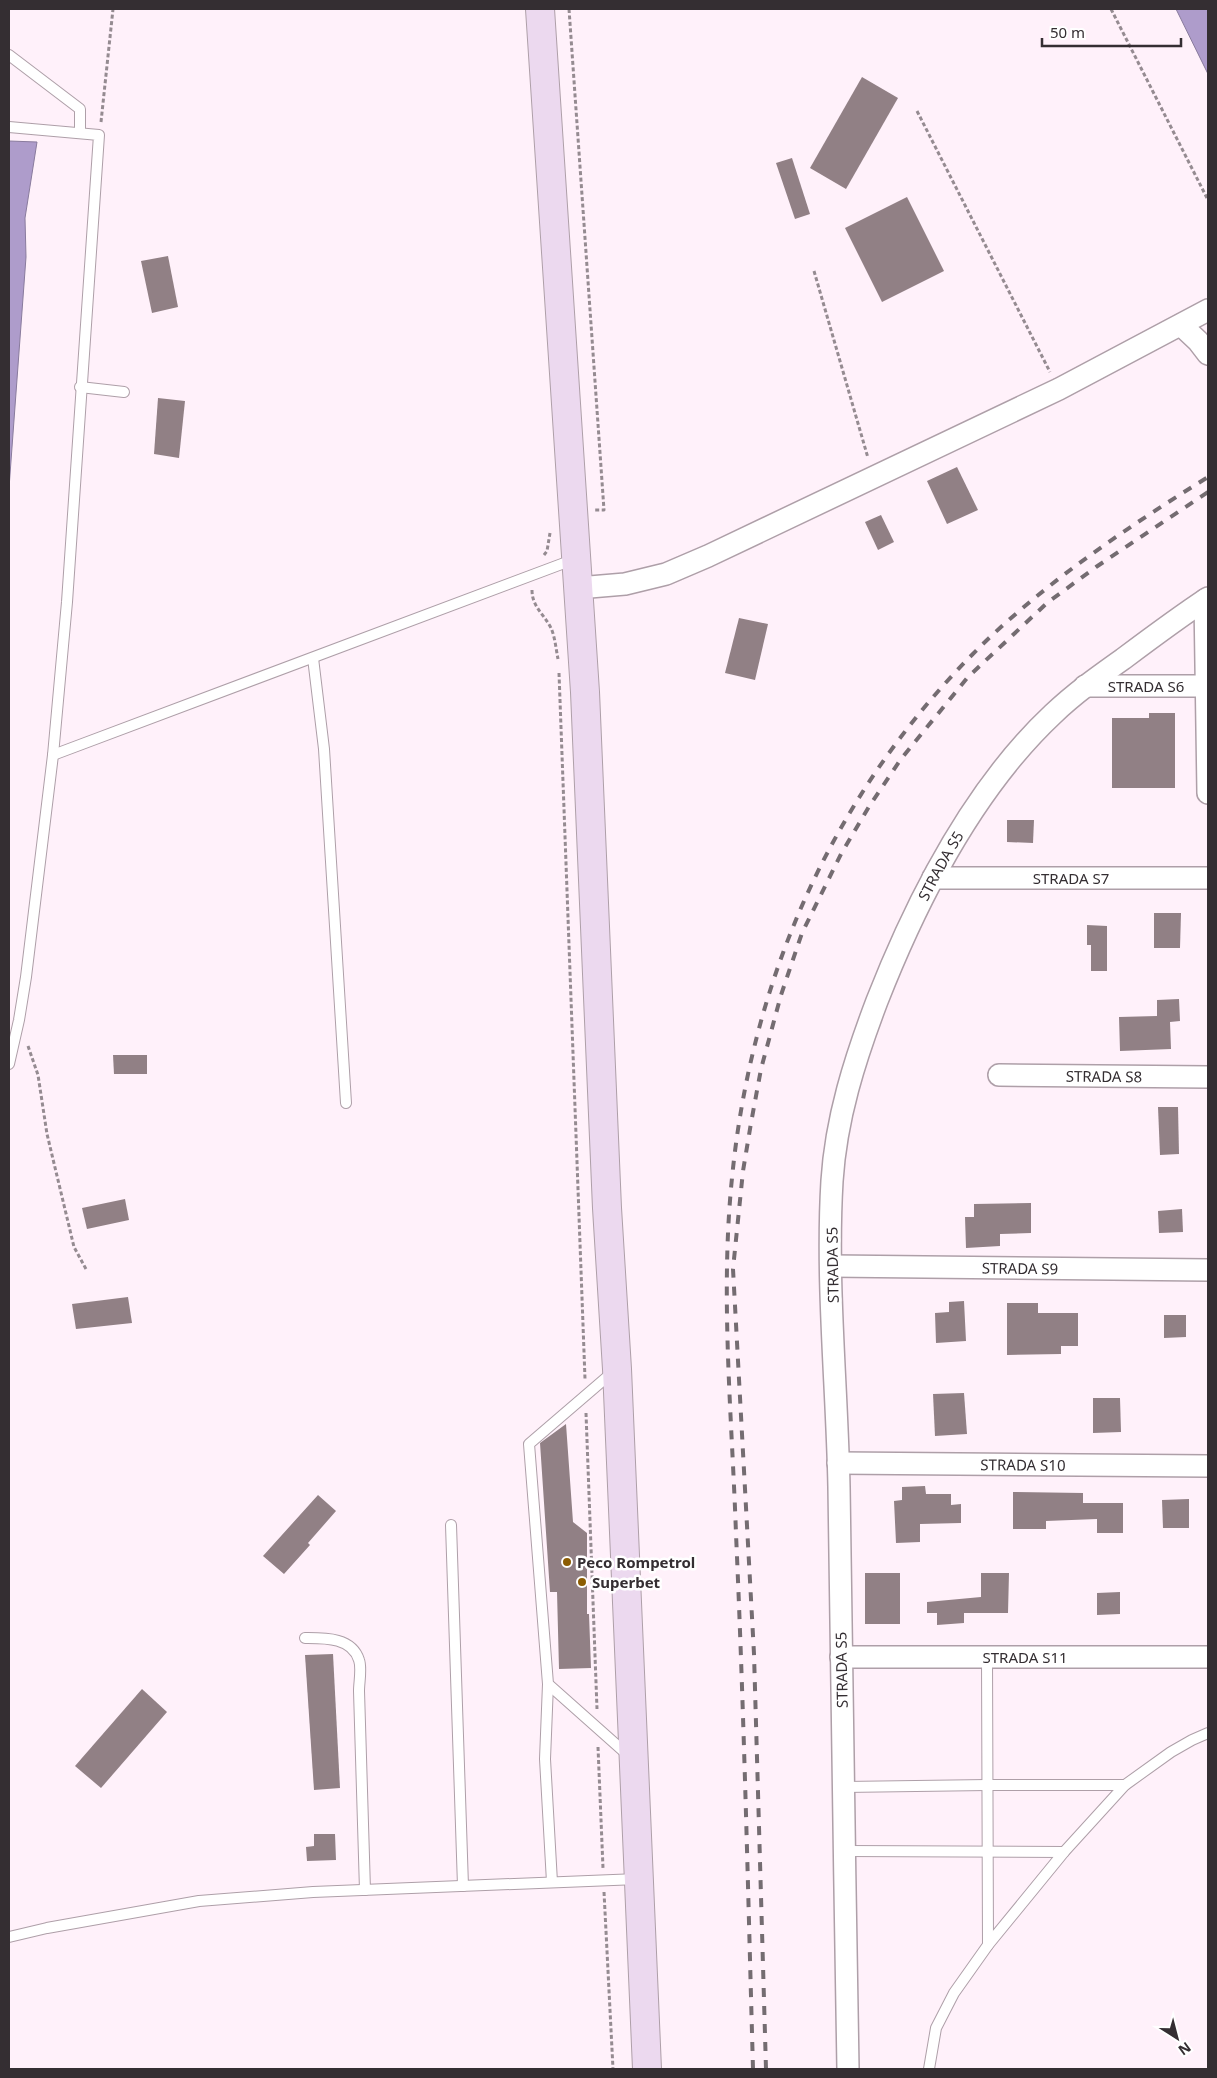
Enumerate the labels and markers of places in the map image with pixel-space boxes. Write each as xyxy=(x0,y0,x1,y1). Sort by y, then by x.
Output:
place label: Peco Rompetrol xyxy=(577,1552,695,1572)
marker: Peco Rompetrol xyxy=(561,1556,573,1568)
place label: Superbet xyxy=(592,1572,661,1592)
marker: Superbet xyxy=(576,1576,588,1588)

